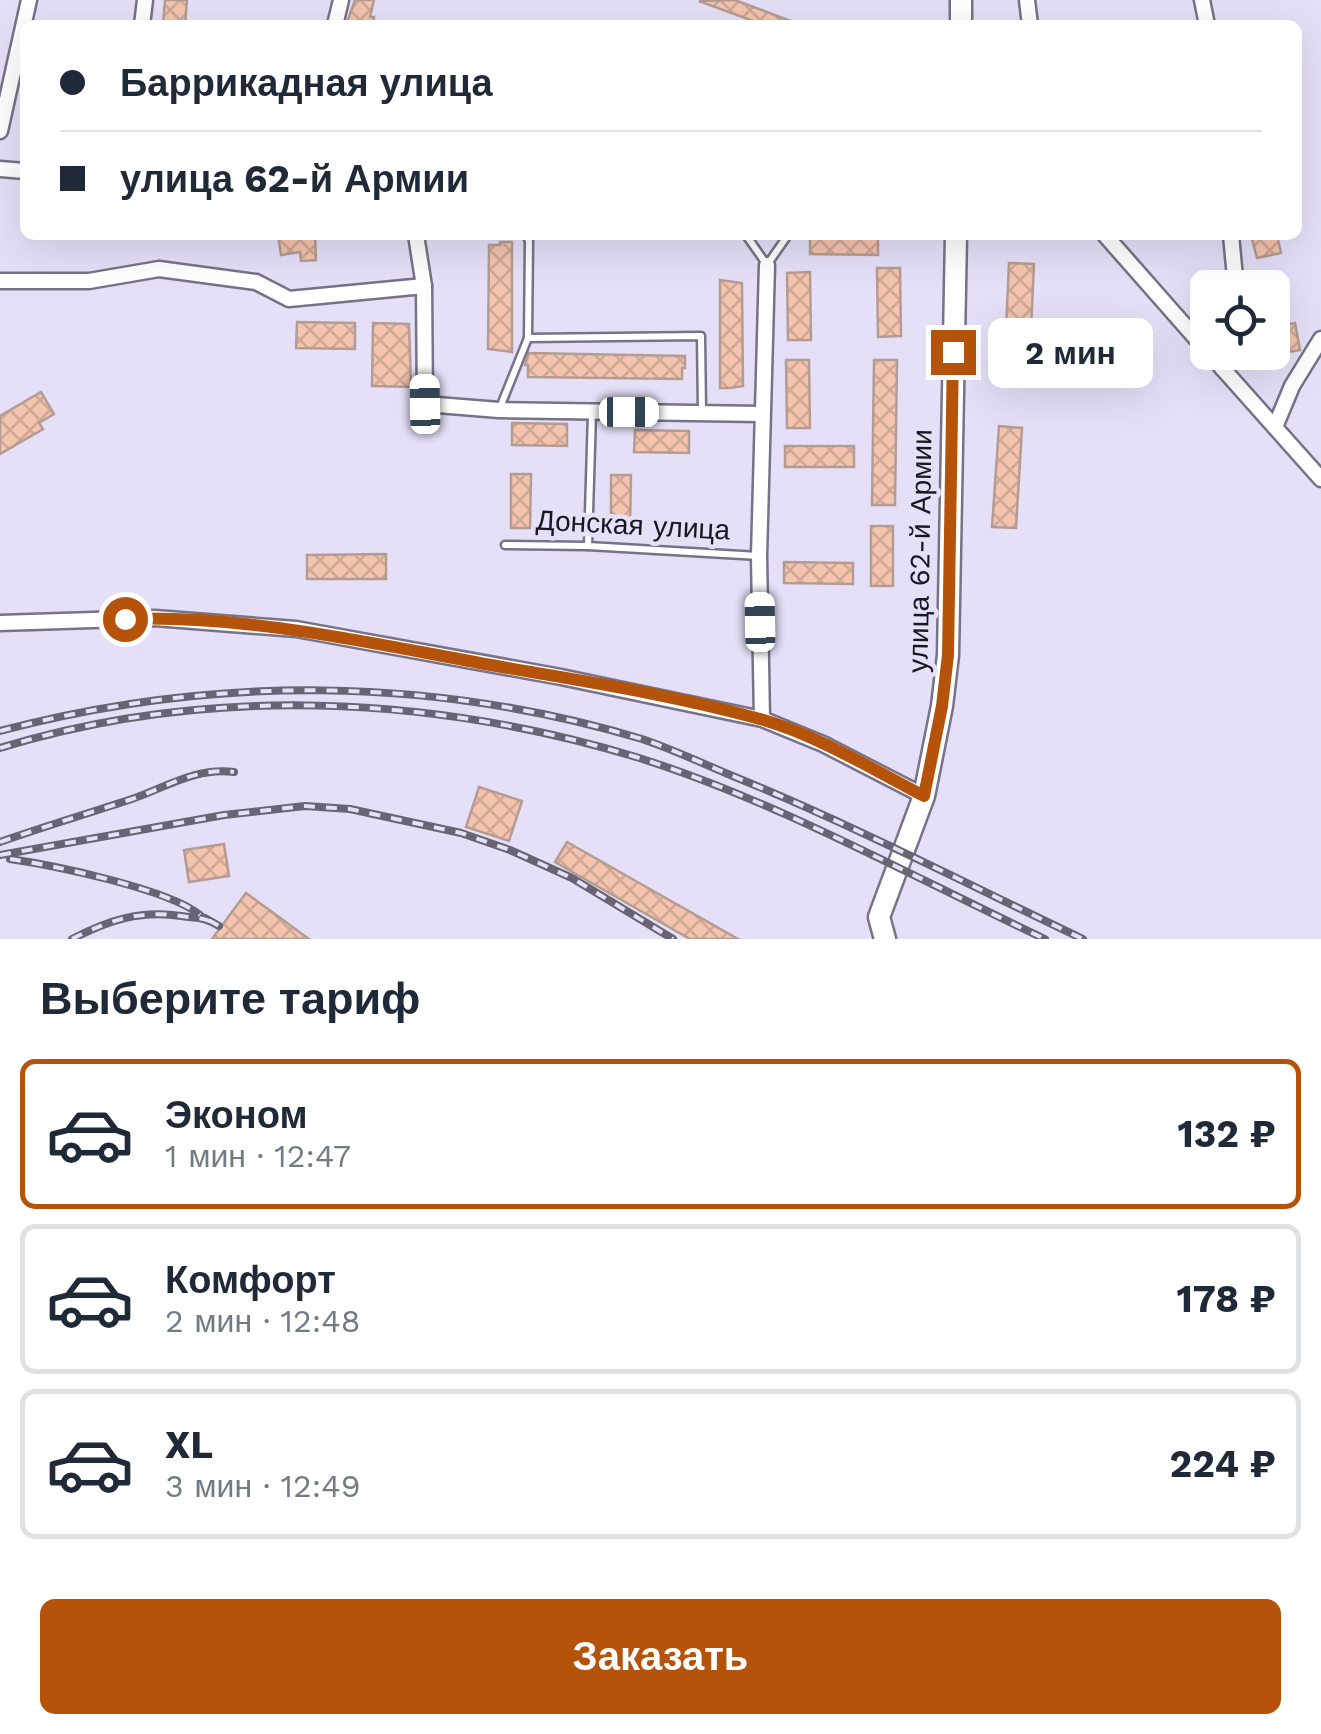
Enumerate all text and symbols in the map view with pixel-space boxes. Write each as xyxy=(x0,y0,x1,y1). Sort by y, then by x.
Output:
text: Баррикадная улица xyxy=(120,61,493,105)
text: улица 62-й Армии xyxy=(120,157,469,201)
map controls xyxy=(1190,270,1290,370)
button: locate xyxy=(1190,270,1290,370)
callout: 2 мин xyxy=(988,317,1153,387)
route end xyxy=(931,330,976,375)
text: 2 мин xyxy=(1025,334,1116,372)
car xyxy=(409,374,441,434)
car xyxy=(599,397,659,427)
street label: улица 62-й Армии xyxy=(901,429,939,673)
street label: Донская улица xyxy=(535,503,731,547)
car xyxy=(744,592,776,652)
route start xyxy=(103,597,148,642)
text: Выберите тариф xyxy=(40,972,420,1025)
icon: car xyxy=(45,1089,135,1179)
text: Эконом xyxy=(165,1093,308,1137)
text: 132 ₽ xyxy=(1177,1112,1276,1156)
text: 1 мин · 12:47 xyxy=(165,1137,351,1175)
icon: car xyxy=(45,1254,135,1344)
text: Комфорт xyxy=(165,1258,336,1302)
text: 178 ₽ xyxy=(1176,1277,1276,1321)
text: 2 мин · 12:48 xyxy=(165,1302,360,1340)
icon: car xyxy=(45,1419,135,1509)
text: XL xyxy=(165,1423,213,1467)
text: 224 ₽ xyxy=(1170,1442,1276,1486)
text: 3 мин · 12:49 xyxy=(165,1467,360,1505)
button: Заказать xyxy=(40,1599,1281,1714)

